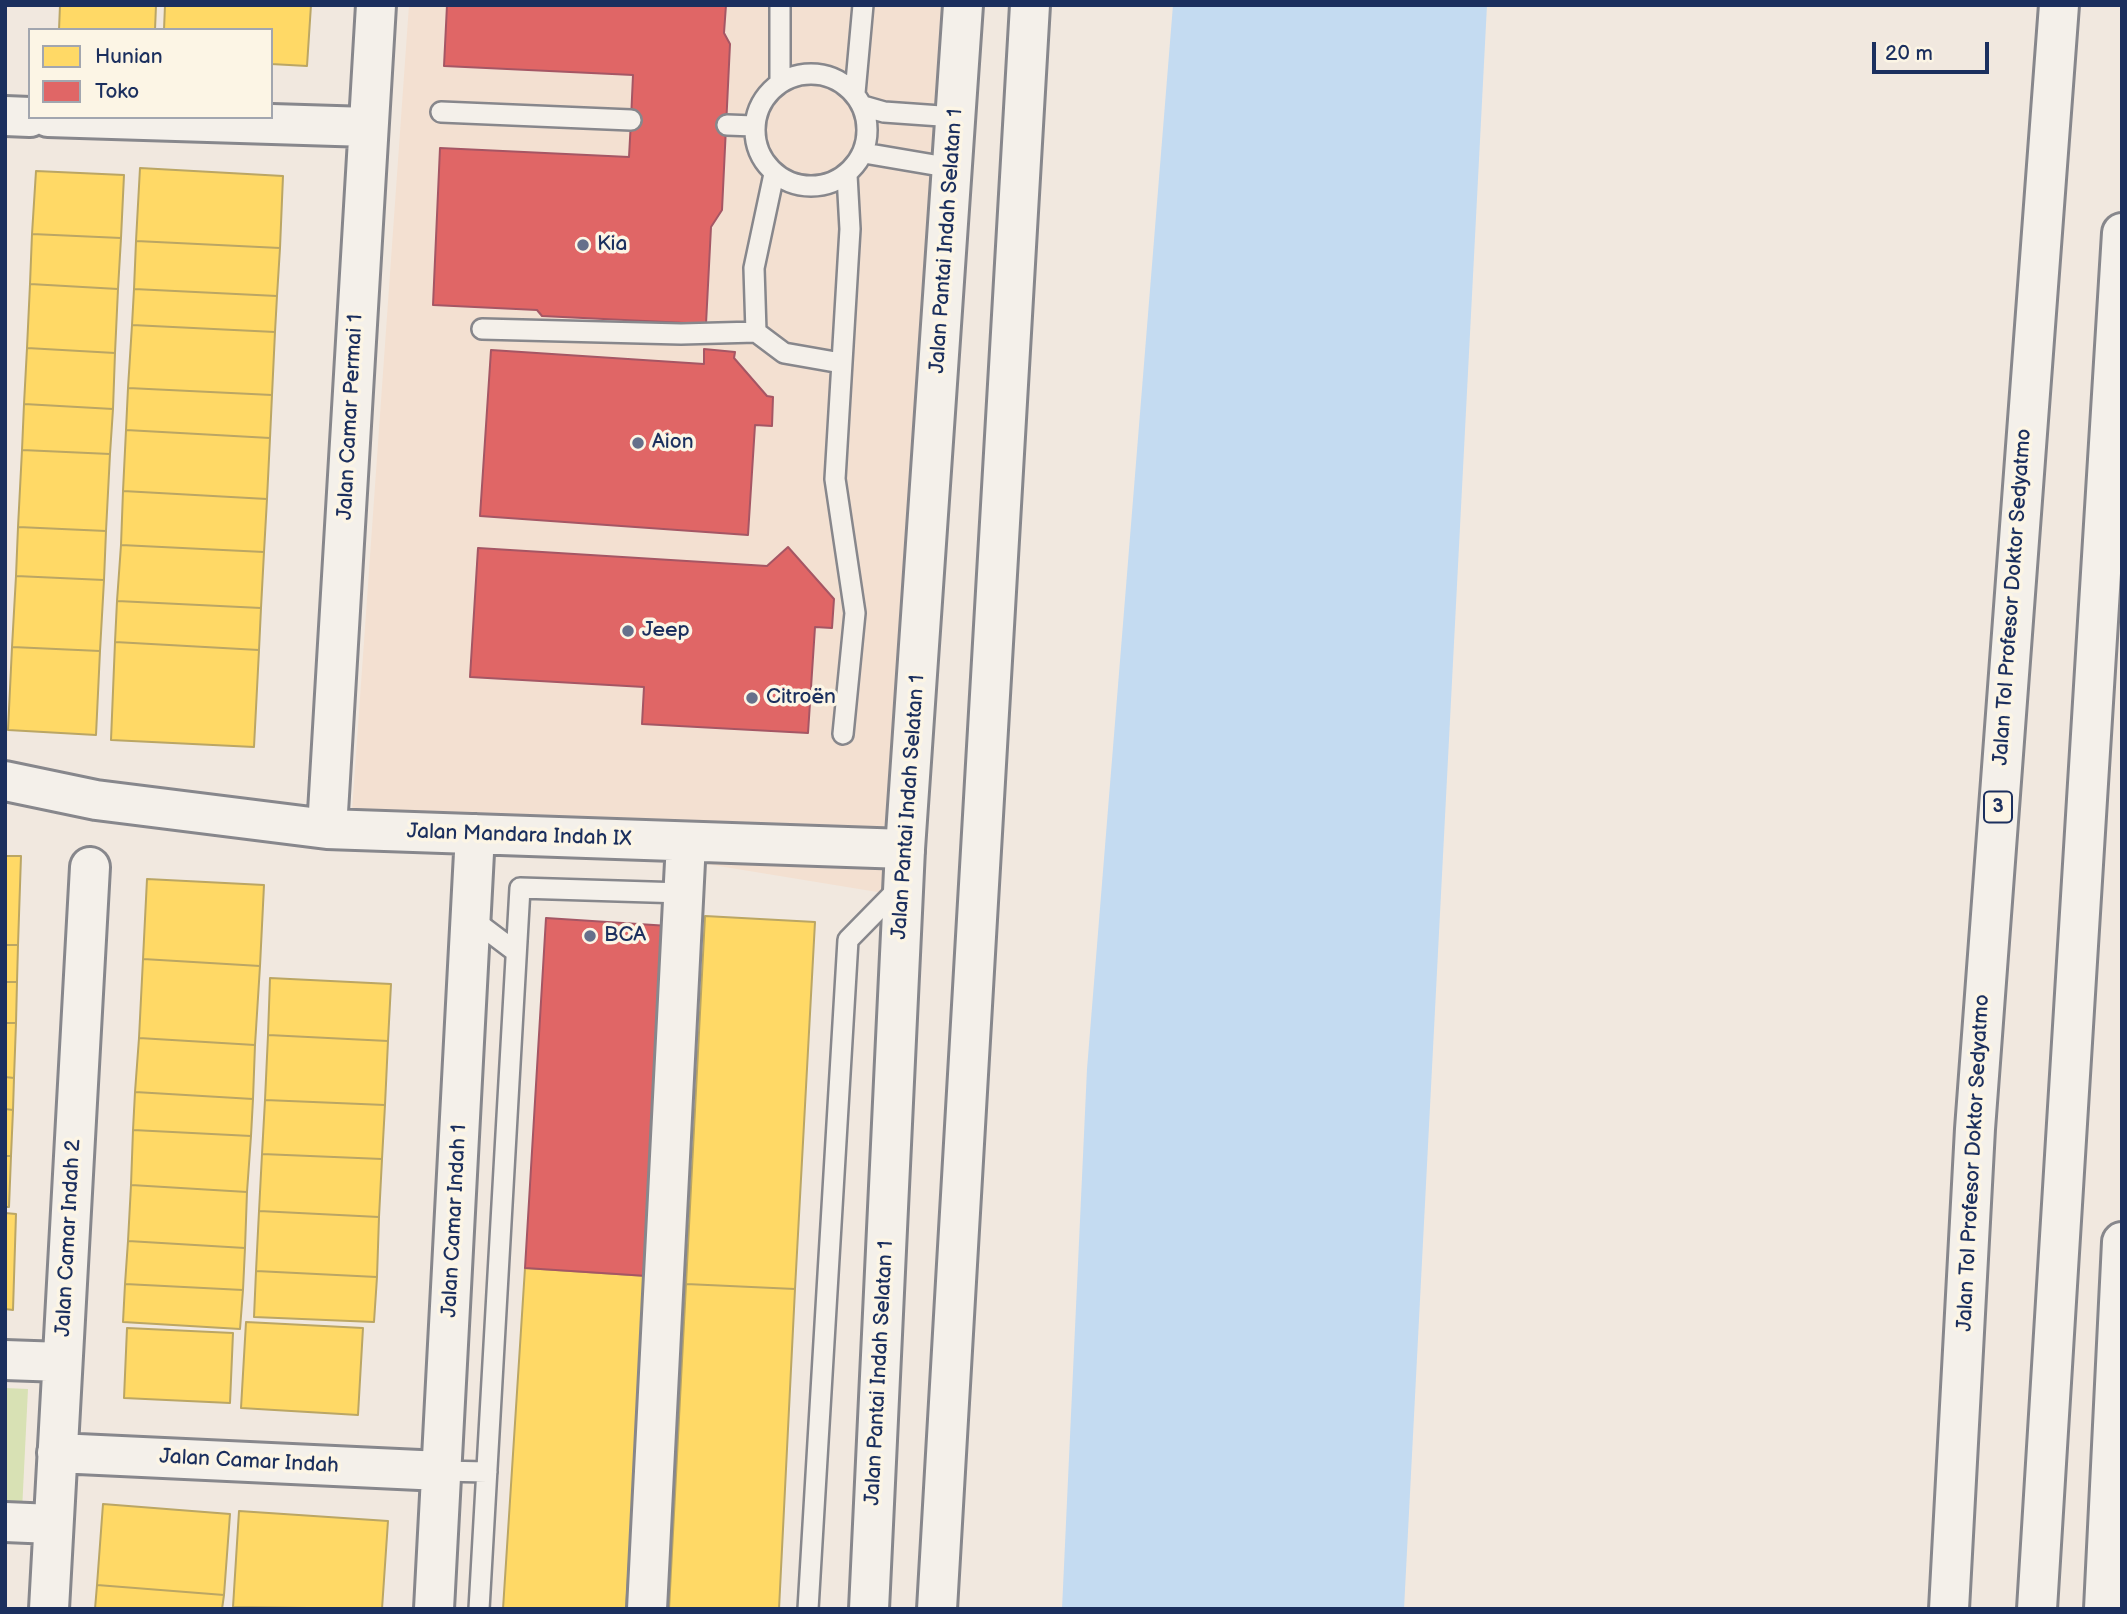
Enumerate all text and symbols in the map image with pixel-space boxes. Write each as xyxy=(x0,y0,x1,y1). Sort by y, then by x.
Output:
legend xyxy=(28,28,273,119)
scale bar xyxy=(1875,28,1992,72)
text: 20 m xyxy=(1885,41,1933,66)
text: Hunian xyxy=(95,44,163,69)
text: Toko xyxy=(95,79,139,104)
street label: Jalan Pantai Indah Selatan 1 xyxy=(925,108,969,374)
place label: Kia xyxy=(597,232,627,258)
marker: Kia xyxy=(575,237,591,253)
street label: Jalan Camar Permai 1 xyxy=(333,313,369,521)
street label: Jalan Tol Profesor Doktor Sedyatmo xyxy=(1989,428,2037,766)
place label: Aion xyxy=(652,430,694,456)
marker: Aion xyxy=(630,435,646,451)
place label: Jeep xyxy=(642,618,690,644)
marker: Jeep xyxy=(620,623,636,639)
street label: Jalan Pantai Indah Selatan 1 xyxy=(887,674,931,940)
place label: Citroën xyxy=(766,685,836,711)
marker: Citroën xyxy=(744,690,760,706)
road number: 3 xyxy=(1984,792,2012,822)
street label: Jalan Mandara Indah IX xyxy=(406,819,632,853)
place label: BCA xyxy=(604,923,646,949)
marker: BCA xyxy=(582,928,598,944)
street label: Jalan Tol Profesor Doktor Sedyatmo xyxy=(1953,994,1995,1332)
street label: Jalan Camar Indah 1 xyxy=(437,1124,473,1318)
street label: Jalan Camar Indah 2 xyxy=(51,1139,87,1337)
street label: Jalan Pantai Indah Selatan 1 xyxy=(860,1240,900,1506)
street label: Jalan Camar Indah xyxy=(159,1445,339,1479)

